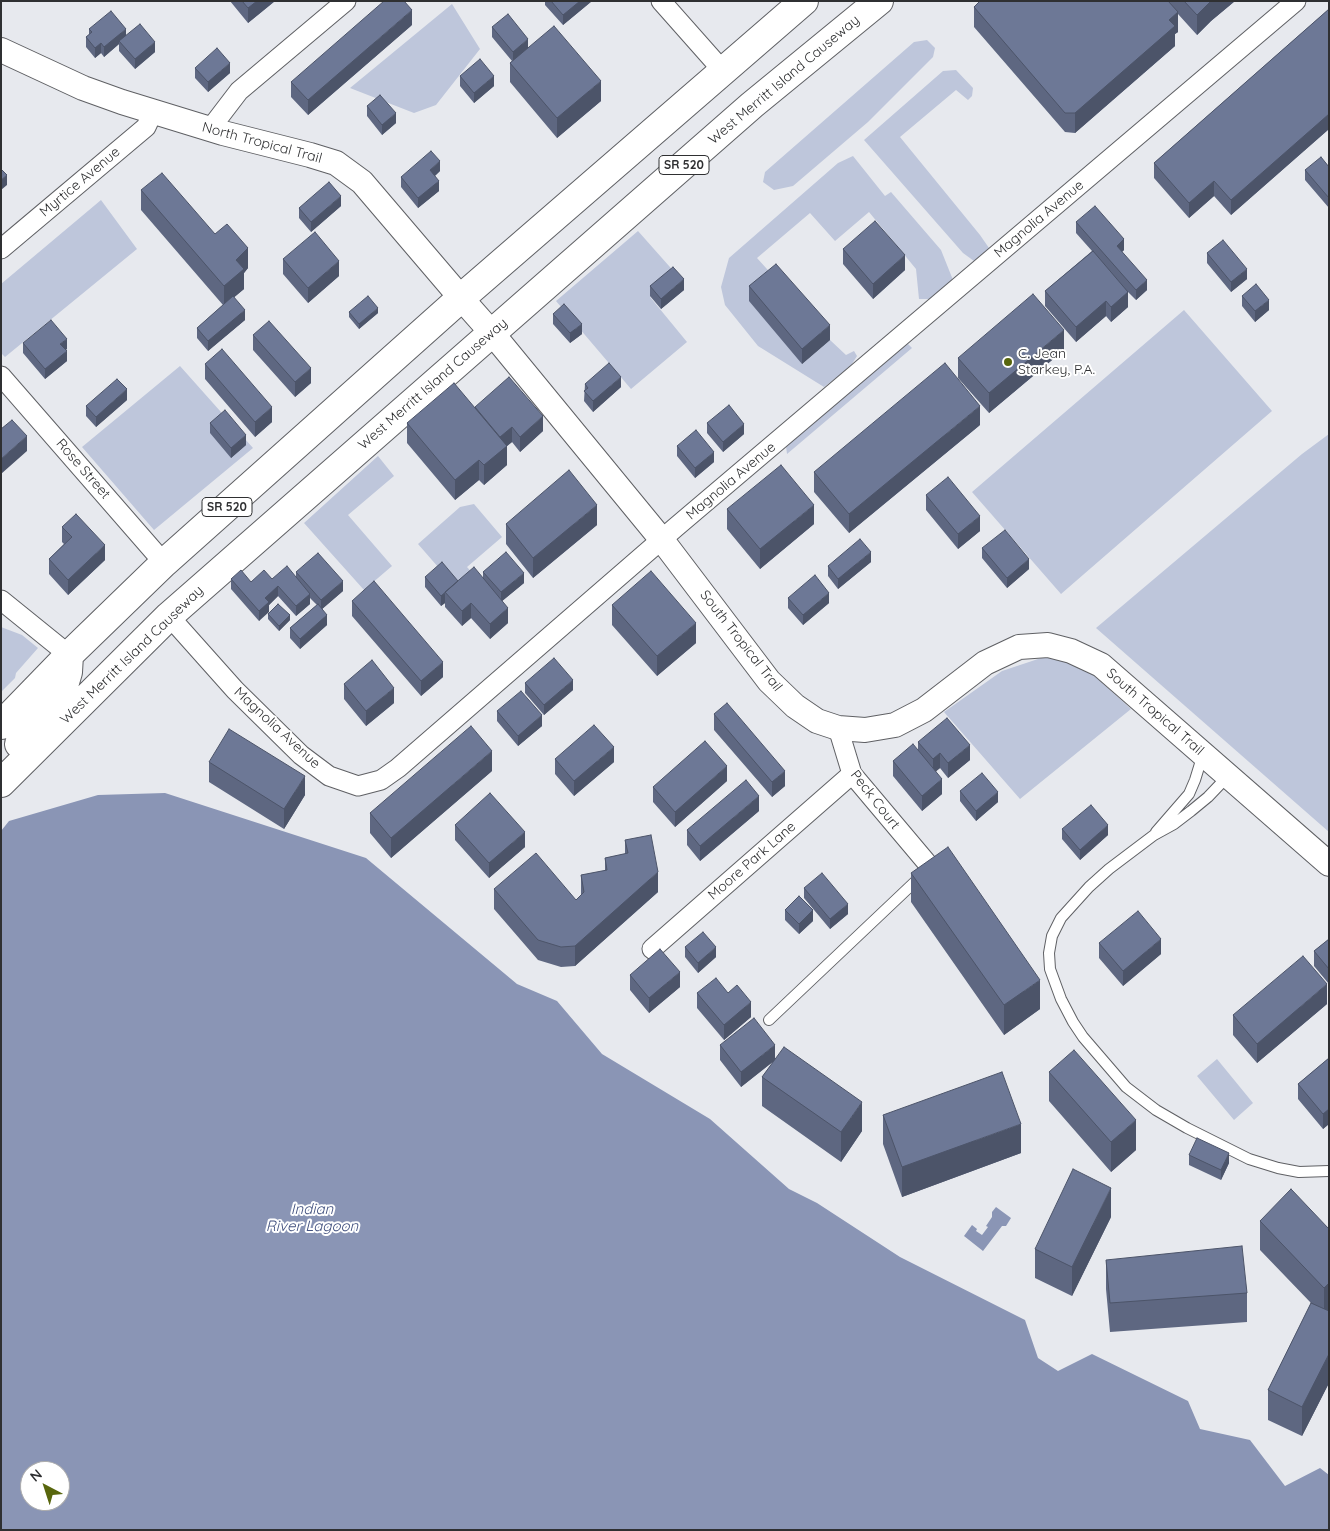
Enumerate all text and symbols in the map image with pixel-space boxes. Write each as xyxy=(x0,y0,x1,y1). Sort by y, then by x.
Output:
street label: West Merritt Island Causeway xyxy=(705,12,863,148)
street label: North Tropical Trail xyxy=(200,119,324,167)
street label: Myrtice Avenue xyxy=(36,144,124,220)
road number: SR 520 xyxy=(659,156,709,174)
street label: Magnolia Avenue xyxy=(991,177,1087,261)
street label: West Merritt Island Causeway xyxy=(355,315,511,453)
place label: C. Jean Starkey, P.A. xyxy=(1018,346,1095,378)
marker: C. Jean Starkey, P.A. xyxy=(1002,356,1014,368)
street label: Rose Street xyxy=(52,435,114,503)
street label: Magnolia Avenue xyxy=(683,439,779,523)
road number: SR 520 xyxy=(202,498,252,516)
street label: West Merritt Island Causeway xyxy=(57,582,207,728)
street label: South Tropical Trail xyxy=(696,587,786,695)
street label: South Tropical Trail xyxy=(1103,665,1207,759)
street label: Magnolia Avenue xyxy=(230,684,324,772)
street label: Peck Court xyxy=(847,767,903,833)
street label: Moore Park Lane xyxy=(705,818,799,904)
water label: Indian River Lagoon xyxy=(266,1200,358,1235)
north arrow xyxy=(20,1461,70,1511)
text: N xyxy=(26,1465,46,1485)

